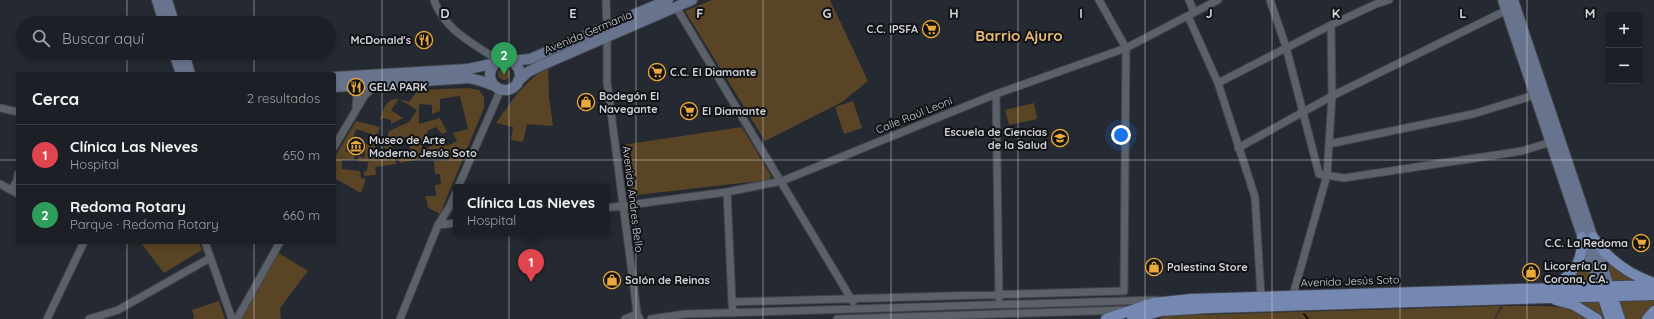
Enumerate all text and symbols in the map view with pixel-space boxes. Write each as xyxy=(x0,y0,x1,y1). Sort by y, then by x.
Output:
text: D xyxy=(440,5,450,21)
text: E xyxy=(569,5,577,21)
text: F xyxy=(696,5,704,21)
text: G xyxy=(822,5,832,21)
text: H xyxy=(949,5,959,21)
text: I xyxy=(1079,5,1083,21)
text: J xyxy=(1205,5,1213,21)
text: K xyxy=(1332,5,1341,21)
text: L xyxy=(1459,5,1467,21)
text: M xyxy=(1585,5,1595,21)
street label: Avenida Germania xyxy=(542,7,634,57)
map controls xyxy=(1606,12,1642,84)
button: + xyxy=(1606,12,1642,48)
search box xyxy=(16,16,336,60)
supermarket icon: C.C. IPSFA xyxy=(921,19,941,39)
place label: C.C. IPSFA xyxy=(867,22,918,36)
district label: Barrio Ajuro xyxy=(975,26,1063,45)
icon: search xyxy=(30,27,52,49)
text: Buscar aquí xyxy=(62,29,144,48)
restaurant icon: McDonald's xyxy=(414,30,434,50)
place label: McDonald's xyxy=(351,33,411,47)
pin: 2 xyxy=(491,42,517,75)
button: − xyxy=(1606,48,1642,84)
supermarket icon: C.C. El Diamante xyxy=(647,62,667,82)
place label: C.C. El Diamante xyxy=(670,65,757,79)
restaurant icon: GELA PARK xyxy=(346,77,366,97)
place label: GELA PARK xyxy=(369,80,427,94)
text: Cerca xyxy=(32,88,79,109)
place label: Bodegón El Navegante xyxy=(599,89,659,116)
text: 2 resultados xyxy=(247,90,320,106)
shop icon: Bodegón El Navegante xyxy=(576,92,596,112)
street label: Calle Raúl Leoni xyxy=(874,93,954,137)
supermarket icon: El Diamante xyxy=(679,101,699,121)
place label: El Diamante xyxy=(702,104,767,118)
place label: Escuela de Ciencias de la Salud xyxy=(944,125,1047,152)
your location xyxy=(1111,125,1131,145)
school or university icon: Escuela de Ciencias de la Salud xyxy=(1050,128,1070,148)
place label: Museo de Arte Moderno Jesús Soto xyxy=(369,133,477,160)
museum icon: Museo de Arte Moderno Jesús Soto xyxy=(346,136,366,156)
text: Clínica Las Nieves xyxy=(70,137,198,156)
street label: Avenida Andres Bello xyxy=(620,145,647,253)
text: 1 xyxy=(42,147,48,163)
text: 650 m xyxy=(283,147,320,163)
text: Hospital xyxy=(70,156,119,172)
popup xyxy=(453,184,609,236)
text: Clínica Las Nieves xyxy=(467,193,595,212)
text: Redoma Rotary xyxy=(70,197,186,216)
text: 2 xyxy=(41,207,49,223)
text: 660 m xyxy=(283,207,320,223)
text: Hospital xyxy=(467,212,516,228)
text: Parque · Redoma Rotary xyxy=(70,216,219,232)
supermarket icon: C.C. La Redoma xyxy=(1631,233,1651,253)
place label: C.C. La Redoma xyxy=(1545,236,1628,250)
pin: 1 xyxy=(518,249,544,282)
shop icon: Palestina Store xyxy=(1144,257,1164,277)
place label: Licorería La Corona, C.A. xyxy=(1544,259,1608,286)
place label: Palestina Store xyxy=(1167,260,1248,274)
shop icon: Licorería La Corona, C.A. xyxy=(1521,262,1541,282)
shop icon: Salón de Reinas xyxy=(602,270,622,290)
street label: Avenida Jesús Soto xyxy=(1300,272,1400,290)
place label: Salón de Reinas xyxy=(625,273,710,287)

